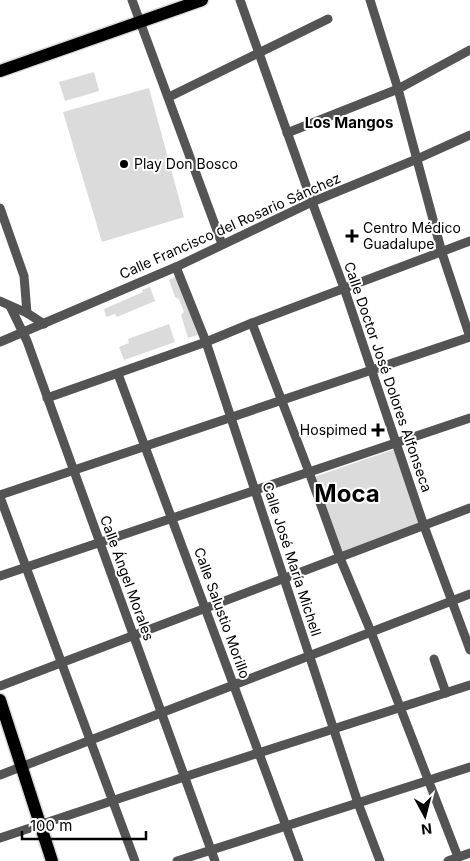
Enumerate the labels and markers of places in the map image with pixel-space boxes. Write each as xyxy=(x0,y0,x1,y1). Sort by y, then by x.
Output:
place label: Play Don Bosco xyxy=(134,155,238,172)
marker: Play Don Bosco xyxy=(118,158,130,170)
place label: Centro Médico Guadalupe xyxy=(363,219,461,252)
marker: Centro Médico Guadalupe xyxy=(345,229,359,243)
place label: Hospimed xyxy=(300,421,367,438)
marker: Hospimed xyxy=(371,423,385,437)

